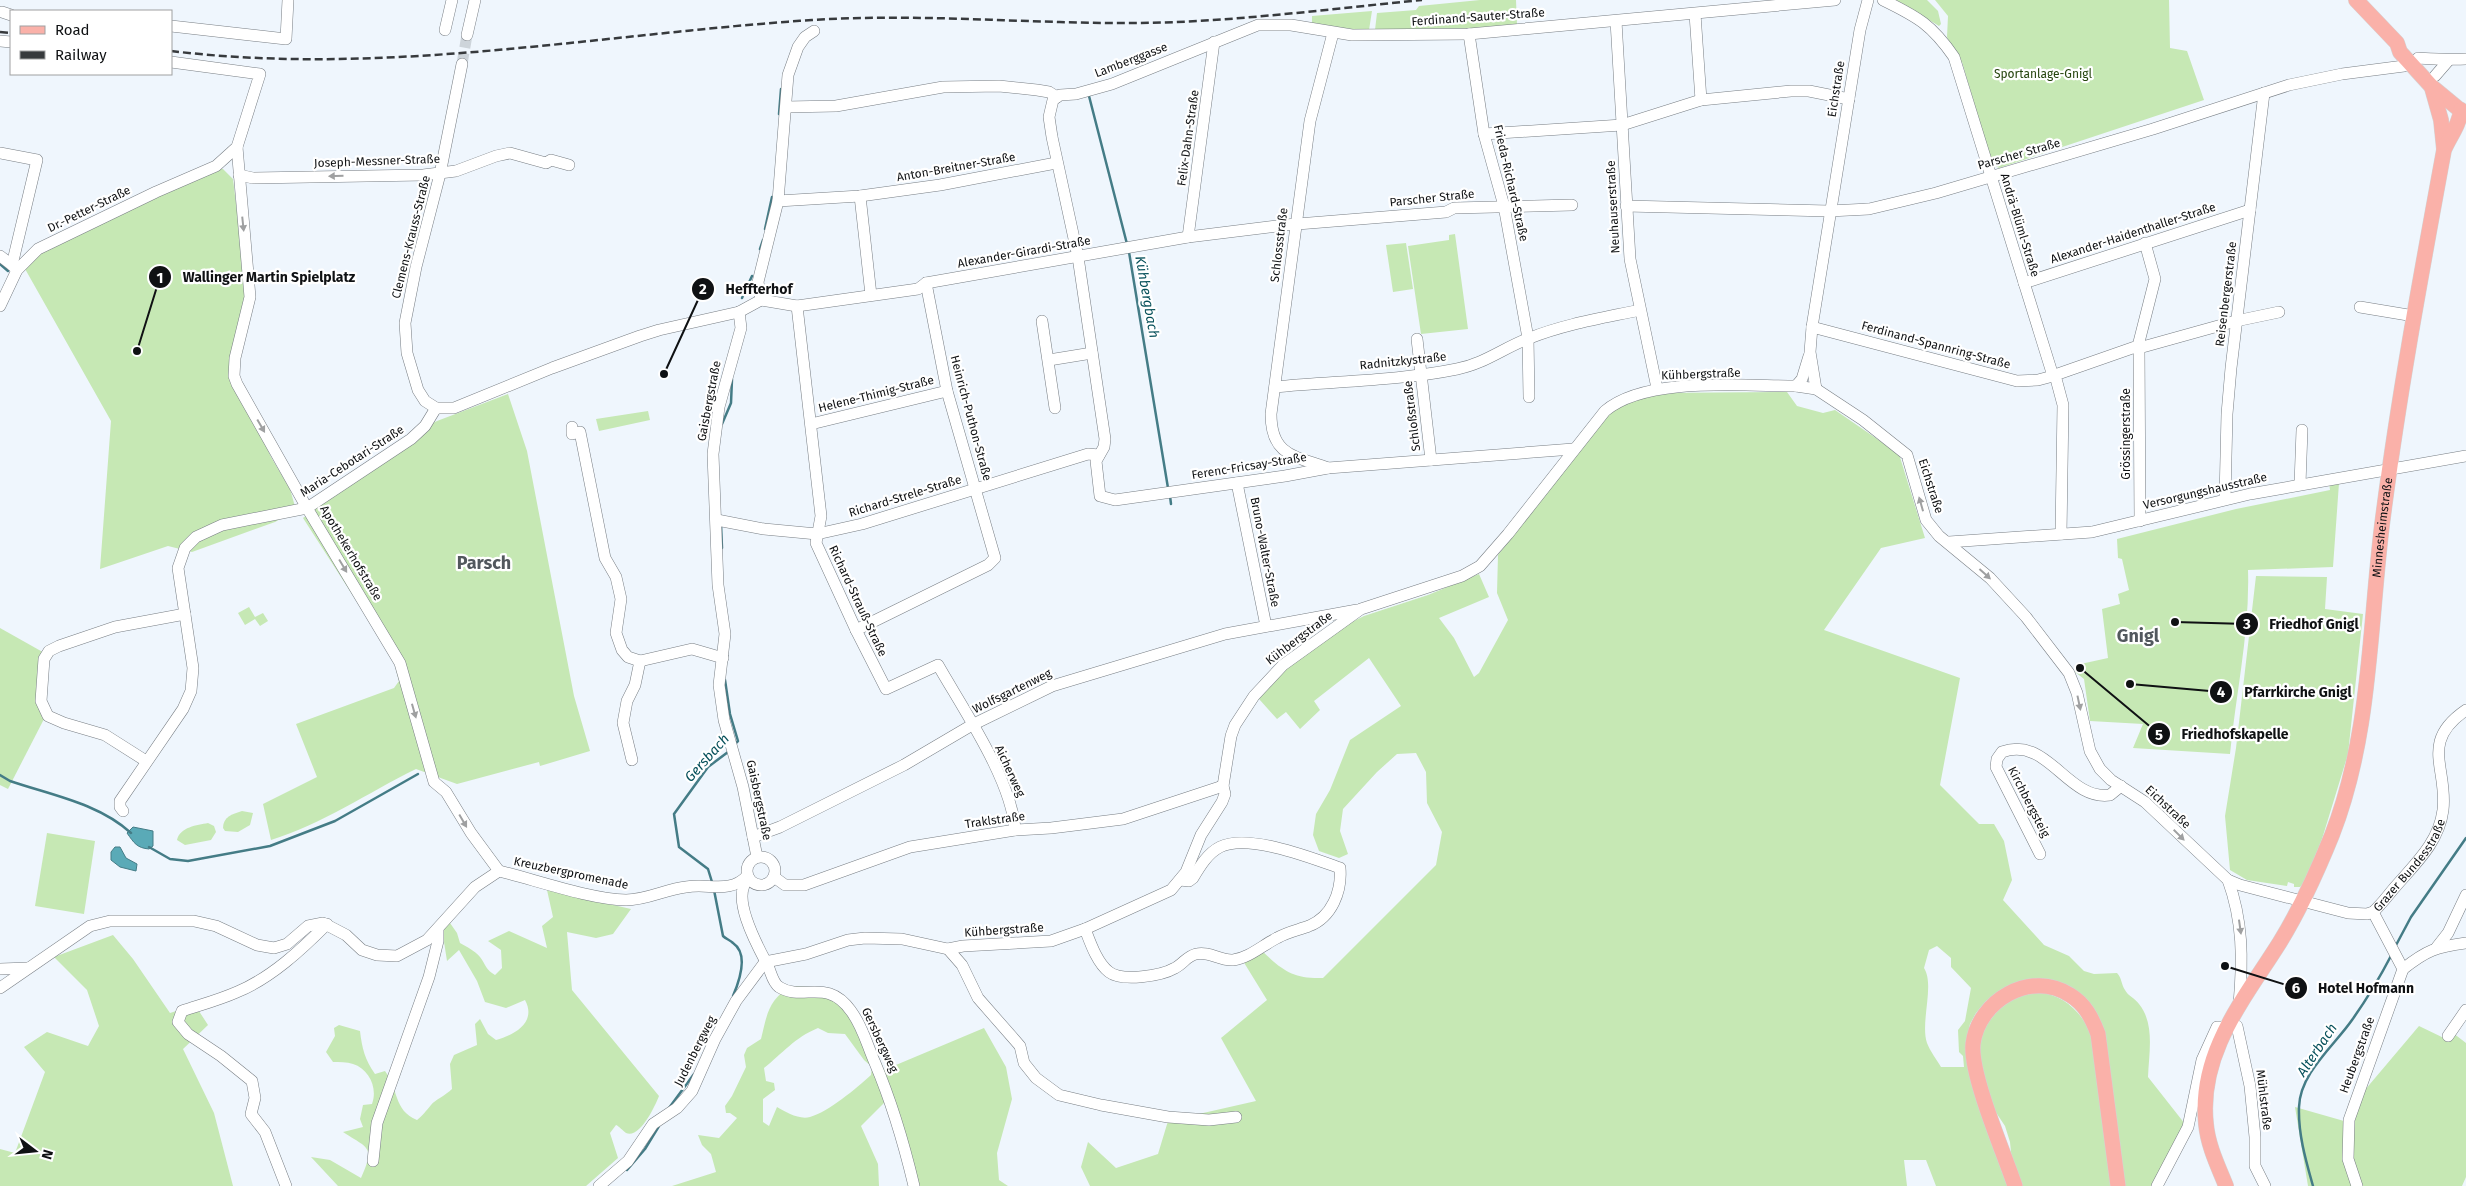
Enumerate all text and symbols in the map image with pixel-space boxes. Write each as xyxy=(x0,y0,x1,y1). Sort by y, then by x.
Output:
street label: Ferdinand-Sauter-Straße xyxy=(1411,5,1545,29)
legend xyxy=(10,10,172,75)
text: Road xyxy=(55,21,90,39)
street label: Lamberggasse xyxy=(1093,40,1169,80)
text: Railway xyxy=(55,46,107,64)
street label: Eichstraße xyxy=(1825,60,1847,118)
park label: Sportanlage-Gnigl xyxy=(1994,67,2093,81)
street label: Felix-Dahn-Straße xyxy=(1174,89,1202,187)
street label: Frieda-Richard-Straße xyxy=(1491,123,1531,243)
street label: Parscher Straße xyxy=(1976,136,2062,172)
street label: Anton-Breitner-Straße xyxy=(896,150,1016,184)
street label: Joseph-Messner-Straße xyxy=(314,152,440,170)
street label: Neuhauserstraße xyxy=(1604,160,1622,254)
street label: Andrä-Blüml-Straße xyxy=(1998,171,2042,279)
one-way arrow xyxy=(328,172,344,180)
street label: Clemens-Krauss-Straße xyxy=(389,174,433,300)
street label: Dr.-Petter-Straße xyxy=(45,183,133,235)
street label: Parscher Straße xyxy=(1389,187,1475,209)
street label: Alexander-Haidenthaller-Straße xyxy=(2049,200,2217,266)
street label: Schlossstraße xyxy=(1267,207,1291,283)
one-way arrow xyxy=(239,216,247,232)
street label: Alexander-Girardi-Straße xyxy=(956,233,1092,271)
street label: Reisenbergerstraße xyxy=(2213,241,2239,347)
water label: Kühbergbach xyxy=(1131,254,1163,340)
callout: Wallinger Martin Spielplatz xyxy=(148,263,366,292)
text: 1 xyxy=(157,269,163,287)
text: Wallinger Martin Spielplatz xyxy=(183,269,356,286)
callout: Heffterhof xyxy=(690,274,802,303)
text: 2 xyxy=(699,280,707,298)
text: Heffterhof xyxy=(726,281,794,298)
street label: Ferdinand-Spannring-Straße xyxy=(1860,318,2012,372)
street label: Radnitzkystraße xyxy=(1359,349,1447,373)
street label: Heinrich-Puthon-Straße xyxy=(947,354,995,482)
street label: Gaisbergstraße xyxy=(694,360,724,442)
street label: Kühbergstraße xyxy=(1661,366,1741,382)
street label: Helene-Thimig-Straße xyxy=(817,373,935,415)
street label: Schloßstraße xyxy=(1401,380,1423,452)
street label: Grössingerstraße xyxy=(2119,388,2133,480)
one-way arrow xyxy=(256,419,265,433)
street label: Maria-Cebotari-Straße xyxy=(298,422,406,500)
street label: Ferenc-Fricsay-Straße xyxy=(1190,450,1308,482)
street label: Eichstraße xyxy=(1916,457,1946,515)
street label: Versorgungshausstraße xyxy=(2142,470,2268,512)
street label: Richard-Strele-Straße xyxy=(847,472,963,520)
street label: Minnesheimstraße xyxy=(2370,477,2395,578)
street label: Bruno-Walter-Straße xyxy=(1247,496,1283,608)
one-way arrow xyxy=(1917,496,1925,511)
street label: Apothekerhofstraße xyxy=(317,503,385,603)
street label: Richard-Strauß-Straße xyxy=(826,543,890,659)
district label: Parsch xyxy=(457,552,511,574)
one-way arrow xyxy=(339,559,348,572)
one-way arrow xyxy=(1979,568,1991,580)
street label: Kühbergstraße xyxy=(1263,608,1335,668)
callout: Friedhof Gnigl xyxy=(2234,609,2369,638)
text: 3 xyxy=(2242,615,2251,633)
text: Friedhof Gnigl xyxy=(2269,616,2360,633)
district label: Gnigl xyxy=(2117,625,2160,647)
street label: Wolfsgartenweg xyxy=(970,665,1054,716)
callout: Pfarrkirche Gnigl xyxy=(2209,677,2361,706)
text: 4 xyxy=(2217,683,2226,701)
text: Pfarrkirche Gnigl xyxy=(2244,684,2353,701)
one-way arrow xyxy=(2076,696,2084,712)
one-way arrow xyxy=(410,703,418,718)
callout: Friedhofskapelle xyxy=(2146,720,2298,749)
text: 5 xyxy=(2155,726,2163,744)
text: Friedhofskapelle xyxy=(2181,726,2289,743)
water label: Gersbach xyxy=(681,731,733,785)
street label: Aicherweg xyxy=(992,743,1028,800)
street label: Gaisbergstraße xyxy=(744,759,774,841)
street label: Kirchbergsteig xyxy=(2005,764,2053,840)
street label: Eichstraße xyxy=(2142,782,2194,832)
street label: Traklstraße xyxy=(964,809,1026,831)
one-way arrow xyxy=(459,814,468,827)
street label: Grazer Bundesstraße xyxy=(2370,817,2448,915)
one-way arrow xyxy=(2173,829,2185,841)
street label: Kreuzbergpromenade xyxy=(512,854,630,892)
one-way arrow xyxy=(2236,919,2244,935)
street label: Kühbergstraße xyxy=(964,920,1044,940)
callout: Hotel Hofmann xyxy=(2283,973,2424,1002)
text: 6 xyxy=(2292,979,2301,997)
text: Hotel Hofmann xyxy=(2318,980,2414,997)
street label: Gersbergweg xyxy=(859,1005,901,1075)
street label: Judenbergweg xyxy=(671,1013,719,1089)
street label: Heubergstraße xyxy=(2337,1015,2377,1095)
water label: Alterbach xyxy=(2293,1020,2341,1080)
street label: Mühlstraße xyxy=(2253,1069,2275,1131)
north arrow xyxy=(10,1126,60,1176)
text: N xyxy=(38,1148,56,1161)

